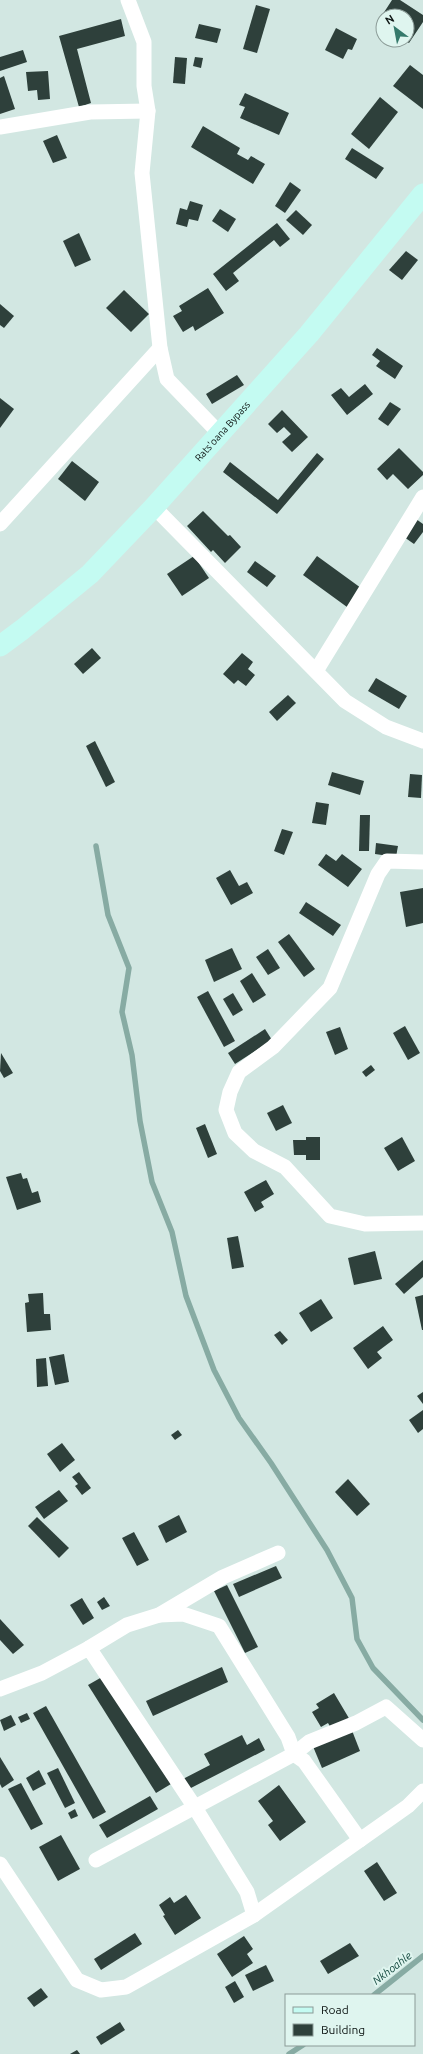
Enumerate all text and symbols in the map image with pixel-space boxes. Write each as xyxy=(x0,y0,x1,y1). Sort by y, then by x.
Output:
north arrow xyxy=(375,8,415,48)
text: N xyxy=(383,12,396,27)
street label: Rats'oana Bypass xyxy=(192,399,252,463)
water label: Nkhoahle xyxy=(370,1949,414,1987)
legend xyxy=(285,1994,415,2046)
text: Road xyxy=(321,2003,349,2016)
text: Building xyxy=(321,2023,365,2036)

